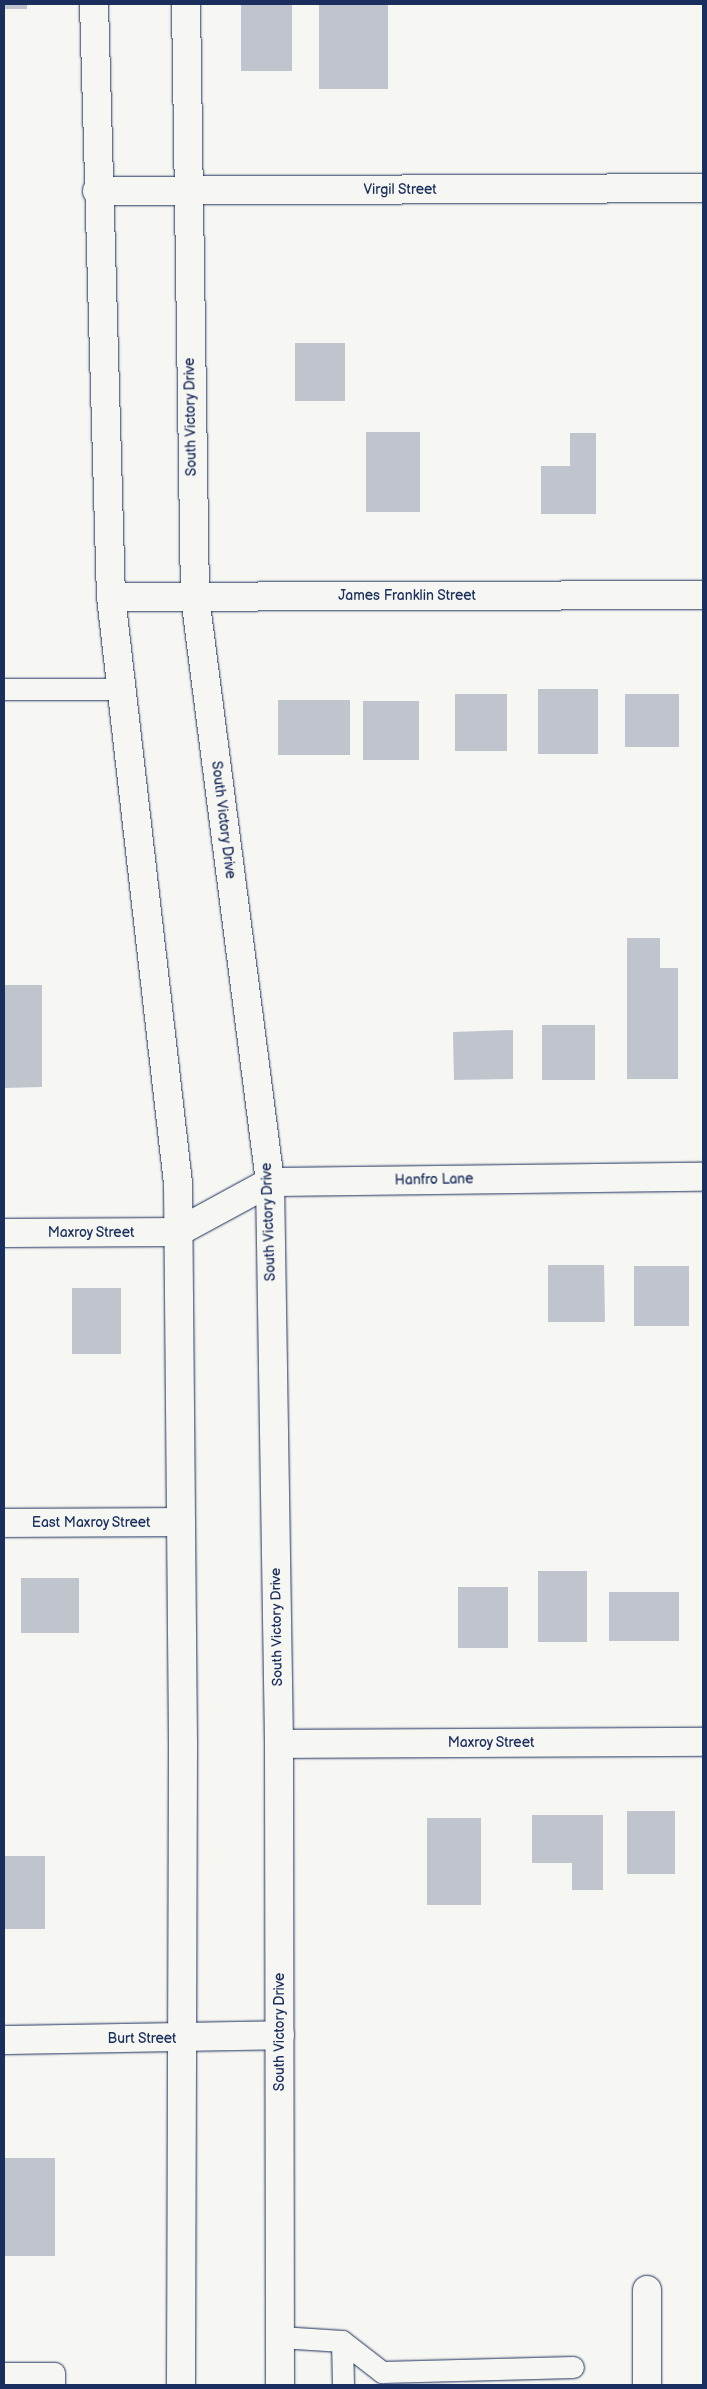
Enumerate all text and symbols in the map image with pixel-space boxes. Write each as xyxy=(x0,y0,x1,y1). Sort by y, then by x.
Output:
street label: Virgil Street xyxy=(363,182,437,198)
street label: South Victory Drive xyxy=(182,357,200,477)
street label: James Franklin Street xyxy=(338,588,476,604)
street label: South Victory Drive xyxy=(207,759,239,881)
street label: South Victory Drive xyxy=(259,1162,279,1282)
street label: Hanfro Lane xyxy=(394,1171,474,1189)
street label: Maxroy Street xyxy=(47,1225,135,1241)
street label: East Maxroy Street xyxy=(31,1515,151,1531)
street label: South Victory Drive xyxy=(268,1567,286,1687)
street label: Maxroy Street xyxy=(447,1735,535,1751)
street label: South Victory Drive xyxy=(272,1972,288,2092)
street label: Burt Street xyxy=(107,2031,177,2047)

